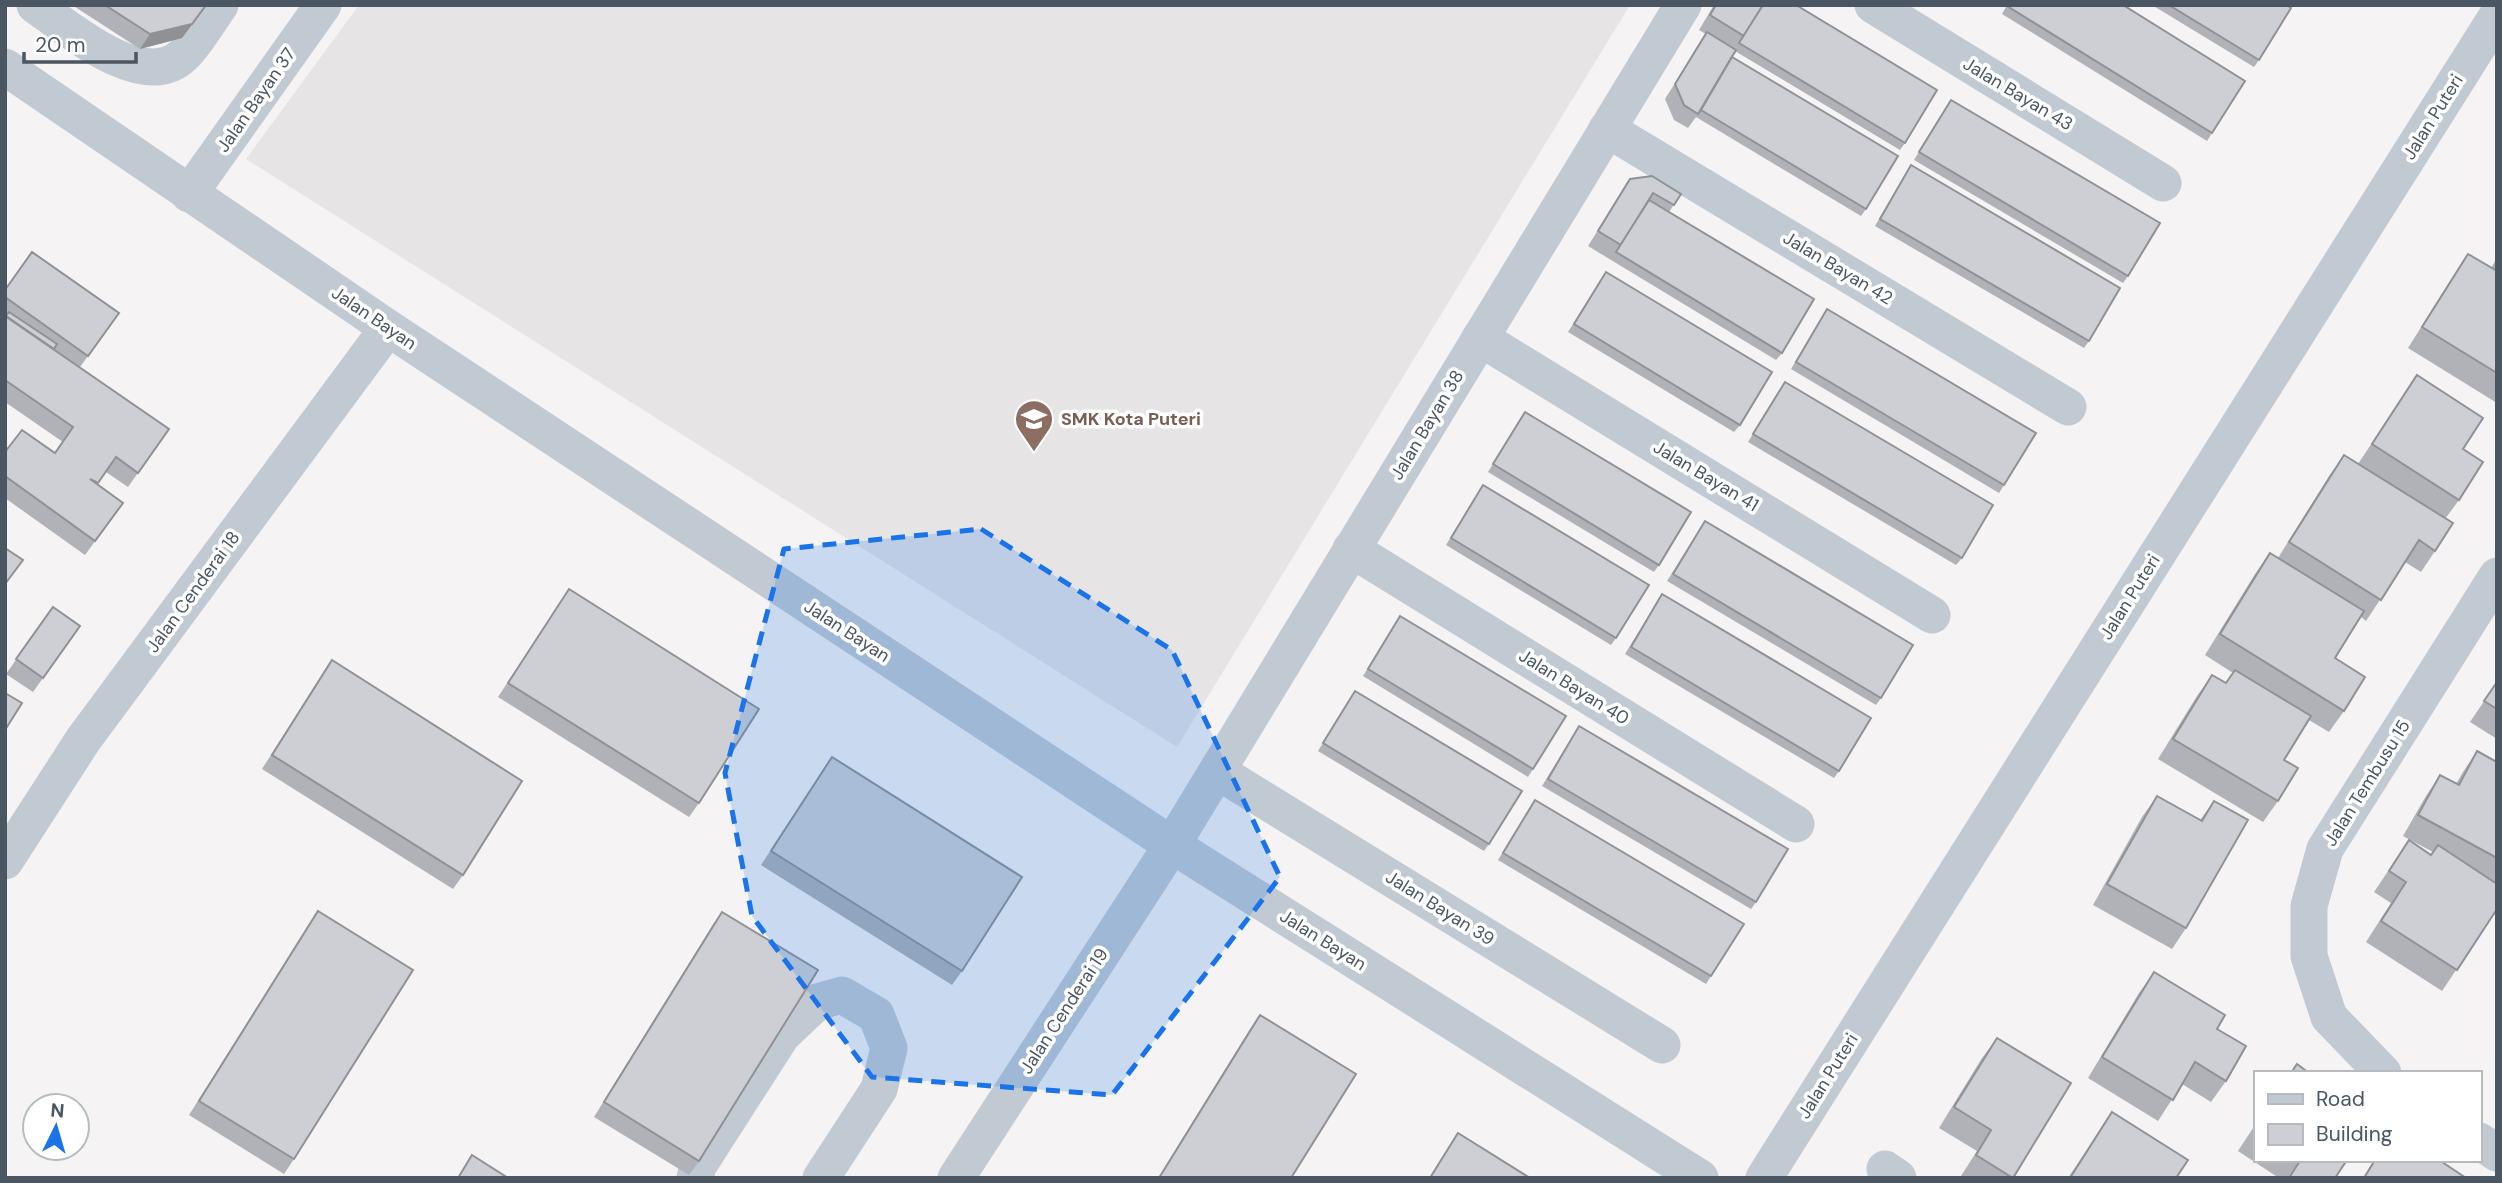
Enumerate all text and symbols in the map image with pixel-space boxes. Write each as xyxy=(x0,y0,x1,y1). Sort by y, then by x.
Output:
scale bar xyxy=(24,21,136,65)
text: 20 m xyxy=(35,31,86,59)
street label: Jalan Bayan 37 xyxy=(211,43,301,157)
street label: Jalan Bayan 43 xyxy=(1959,52,2077,136)
street label: Jalan Puteri xyxy=(2397,70,2469,164)
street label: Jalan Bayan 42 xyxy=(1779,226,1897,310)
street label: Jalan Bayan xyxy=(327,281,421,355)
street label: Jalan Bayan 38 xyxy=(1385,366,1469,484)
school or university icon: SMK Kota Puteri xyxy=(1013,398,1055,453)
place label: SMK Kota Puteri xyxy=(1061,407,1201,431)
street label: Jalan Bayan 41 xyxy=(1649,435,1763,517)
street label: Jalan Cenderai 18 xyxy=(141,526,245,658)
street label: Jalan Puteri xyxy=(2094,550,2166,644)
street label: Jalan Bayan xyxy=(800,594,894,668)
street label: Jalan Bayan 40 xyxy=(1514,644,1634,730)
street label: Jalan Tembusu 15 xyxy=(2318,715,2416,851)
street label: Jalan Bayan 39 xyxy=(1381,865,1499,951)
street label: Jalan Bayan xyxy=(1275,904,1371,976)
street label: Jalan Cenderai 19 xyxy=(1014,944,1114,1078)
street label: Jalan Puteri xyxy=(1792,1029,1864,1123)
legend xyxy=(2254,1071,2481,1162)
text: Road xyxy=(2316,1085,2365,1113)
north arrow xyxy=(21,1092,91,1162)
text: N xyxy=(49,1098,65,1124)
text: Building xyxy=(2316,1120,2393,1148)

